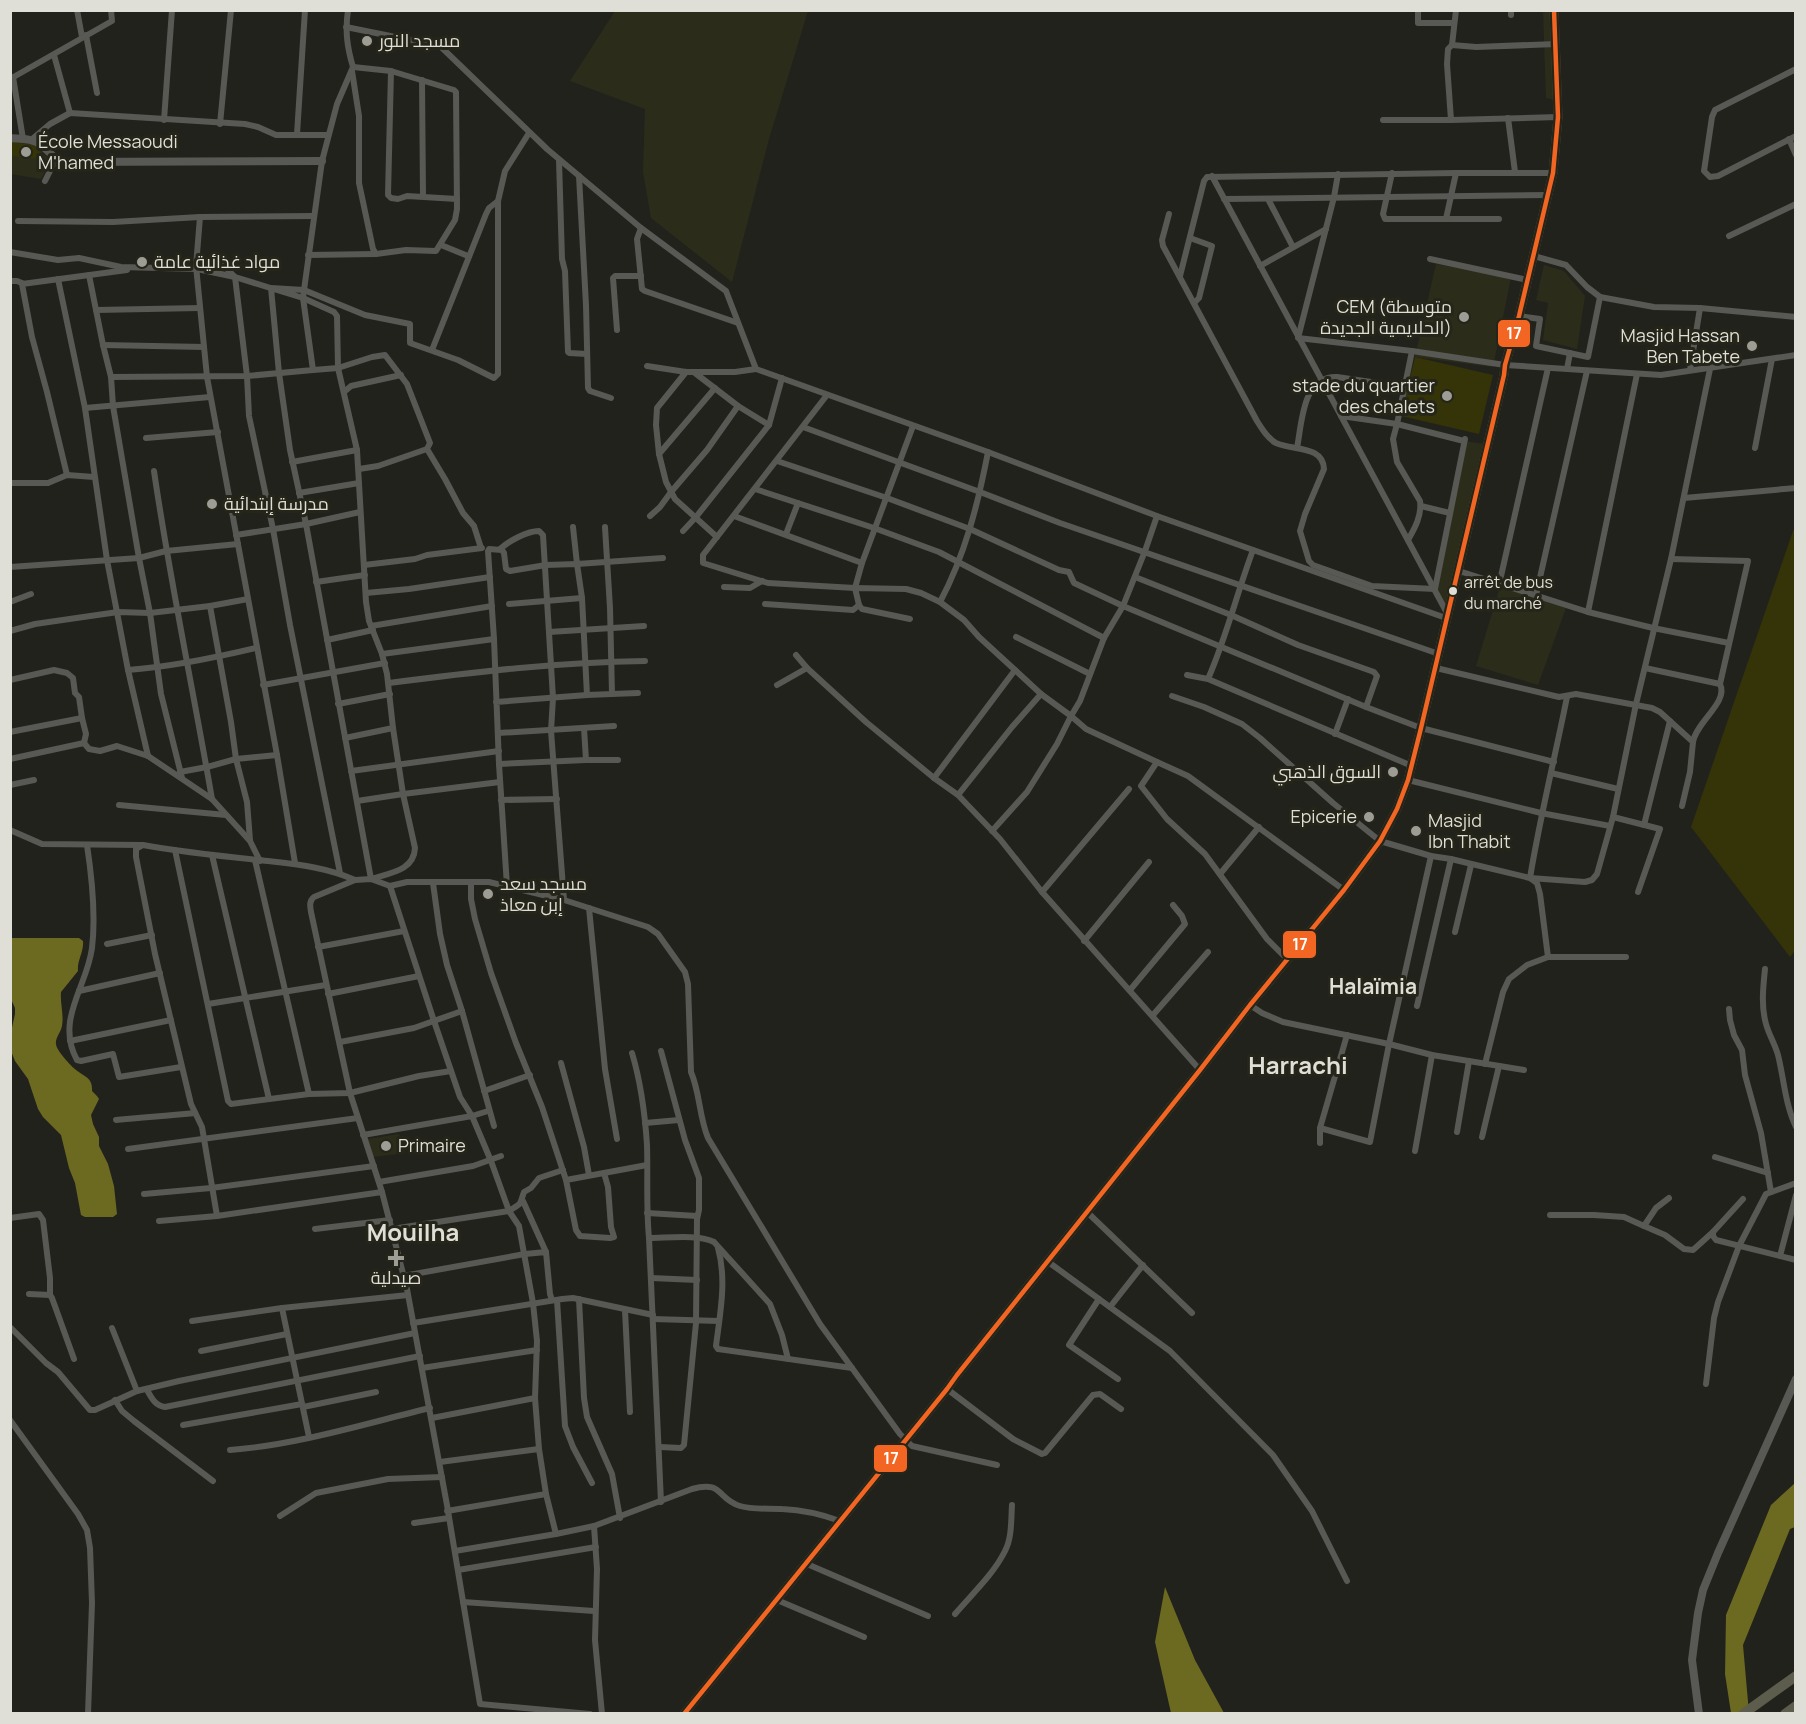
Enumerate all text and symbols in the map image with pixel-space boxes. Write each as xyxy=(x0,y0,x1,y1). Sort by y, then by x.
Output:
place label: مسجد النور xyxy=(378,28,460,52)
marker: مسجد النور xyxy=(360,34,374,48)
place label: École Messaoudi M'hamed xyxy=(38,129,178,174)
marker: École Messaoudi M'hamed xyxy=(19,145,33,159)
place label: مواد غذائية عامة xyxy=(154,249,280,273)
marker: مواد غذائية عامة xyxy=(135,255,149,269)
place label: CEM (متوسطة الحلايمية الجديدة) xyxy=(1320,294,1452,339)
marker: CEM (متوسطة الحلايمية الجديدة) xyxy=(1457,310,1471,324)
line badge: 17 xyxy=(1497,319,1531,348)
text: 17 xyxy=(1506,322,1522,344)
place label: Masjid Hassan Ben Tabete xyxy=(1621,323,1740,368)
marker: Masjid Hassan Ben Tabete xyxy=(1745,339,1759,353)
place label: stade du quartier des chalets xyxy=(1292,373,1436,418)
marker: stade du quartier des chalets xyxy=(1440,389,1454,403)
place label: مدرسة إبتدائية xyxy=(224,491,329,515)
marker: مدرسة إبتدائية xyxy=(205,497,219,511)
place label: arrêt de bus du marché xyxy=(1464,571,1553,614)
marker: arrêt de bus du marché xyxy=(1447,585,1459,597)
place label: السوق الذهبي xyxy=(1272,759,1381,786)
marker: السوق الذهبي xyxy=(1386,765,1400,779)
place label: Epicerie xyxy=(1290,804,1357,828)
place label: Masjid Ibn Thabit xyxy=(1428,808,1511,853)
marker: Epicerie xyxy=(1362,810,1376,824)
marker: Masjid Ibn Thabit xyxy=(1409,824,1423,838)
place label: مسجد سعد إبن معاذ xyxy=(500,871,587,916)
marker: مسجد سعد إبن معاذ xyxy=(481,887,495,901)
line badge: 17 xyxy=(1282,930,1317,959)
text: 17 xyxy=(1292,933,1308,955)
district label: Halaïmia xyxy=(1329,972,1417,1000)
district label: Harrachi xyxy=(1248,1048,1348,1081)
place label: Primaire xyxy=(398,1133,466,1157)
marker: Primaire xyxy=(379,1139,393,1153)
district label: Mouilha xyxy=(367,1215,459,1248)
marker: صيدلية xyxy=(389,1251,403,1265)
place label: صيدلية xyxy=(371,1265,421,1289)
line badge: 17 xyxy=(873,1444,908,1473)
text: 17 xyxy=(883,1447,899,1469)

